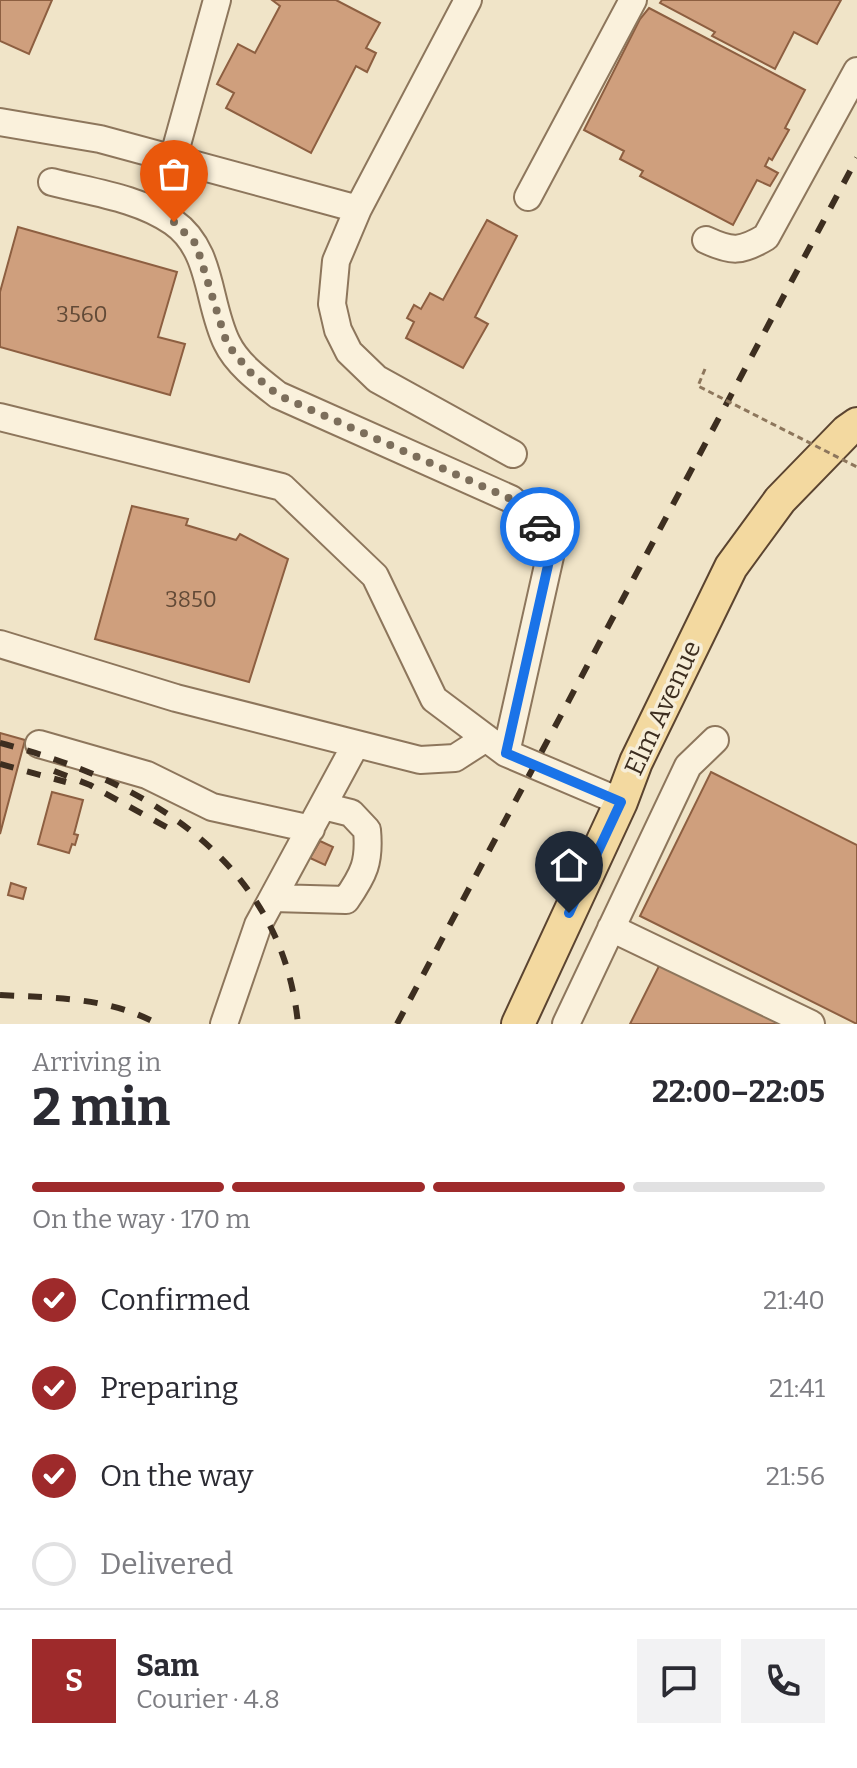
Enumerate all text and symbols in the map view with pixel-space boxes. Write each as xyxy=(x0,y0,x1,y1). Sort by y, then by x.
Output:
pin xyxy=(140,140,208,222)
icon: bag xyxy=(152,152,196,196)
house number: 3560 xyxy=(56,301,108,328)
courier xyxy=(500,487,580,567)
icon: car xyxy=(518,505,562,549)
house number: 3850 xyxy=(165,586,217,613)
street label: Elm Avenue xyxy=(618,636,708,780)
pin xyxy=(535,831,603,913)
icon: home xyxy=(547,843,591,887)
text: Arriving in xyxy=(32,1047,161,1078)
text: 22:00–22:05 xyxy=(652,1074,825,1110)
text: 2 min xyxy=(32,1076,170,1139)
text: On the way · 170 m xyxy=(32,1204,250,1235)
icon: check xyxy=(32,1278,76,1322)
text: Confirmed xyxy=(100,1282,250,1318)
text: 21:40 xyxy=(763,1285,825,1316)
icon: check xyxy=(32,1366,76,1410)
text: Preparing xyxy=(100,1370,238,1406)
text: 21:41 xyxy=(769,1373,825,1404)
icon: check xyxy=(32,1454,76,1498)
text: On the way xyxy=(100,1458,253,1494)
text: 21:56 xyxy=(766,1461,825,1492)
text: Delivered xyxy=(100,1546,233,1582)
button: chat xyxy=(637,1639,721,1723)
button: phone xyxy=(741,1639,825,1723)
text: Sam xyxy=(136,1648,199,1684)
text: S xyxy=(65,1663,83,1699)
text: Courier · 4.8 xyxy=(136,1684,280,1715)

